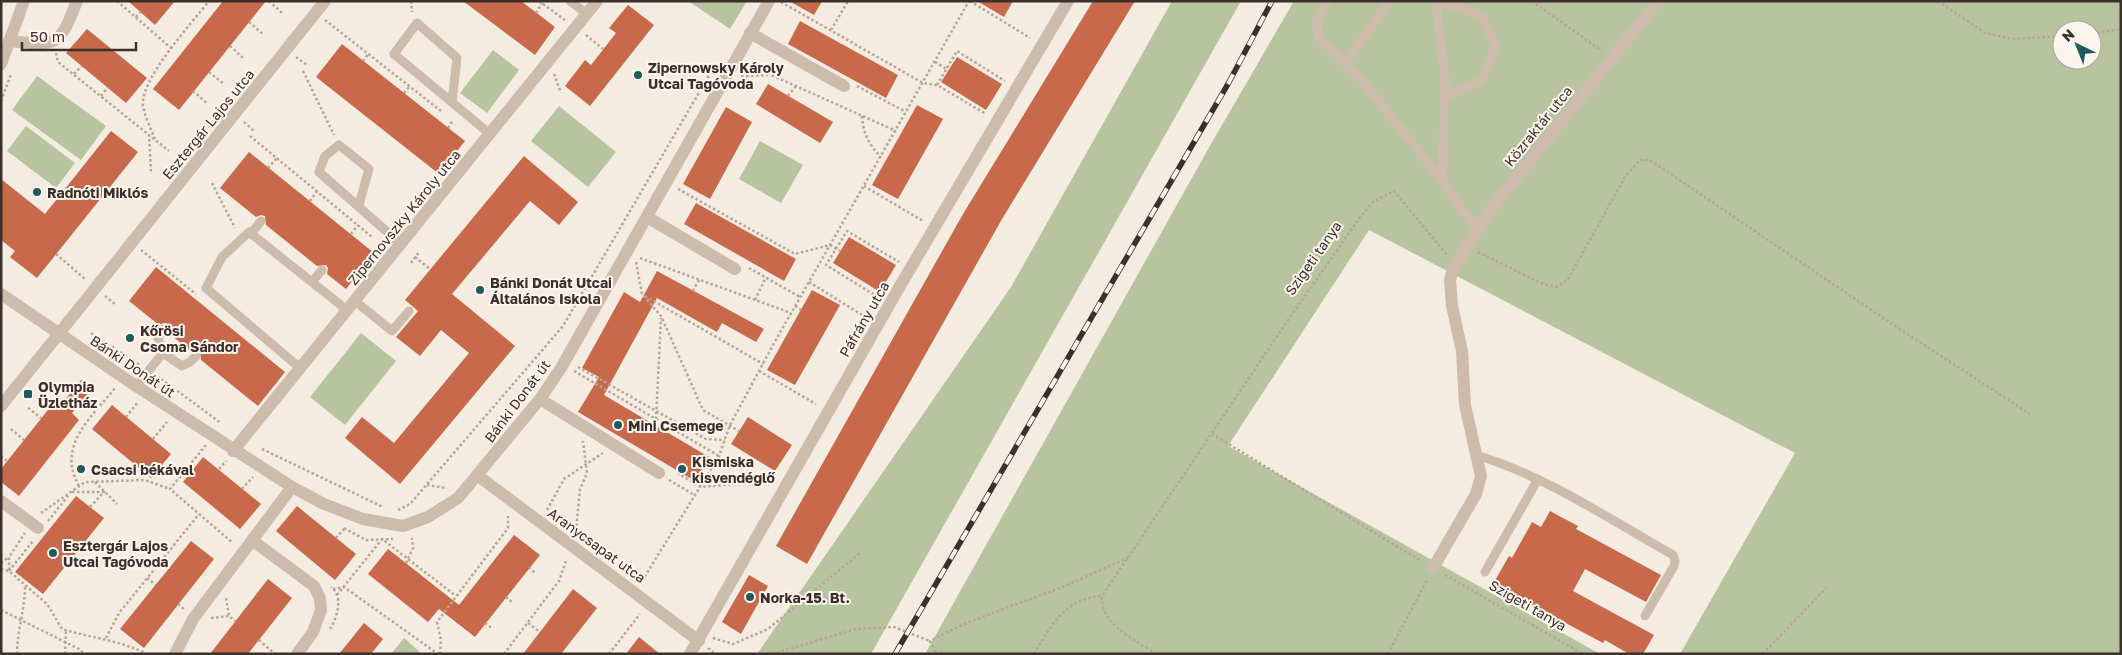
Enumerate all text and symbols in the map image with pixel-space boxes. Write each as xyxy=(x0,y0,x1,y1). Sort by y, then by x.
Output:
scale bar xyxy=(22,20,136,52)
north arrow xyxy=(2052,20,2102,70)
text: N xyxy=(2058,25,2077,45)
text: 50 m xyxy=(30,27,65,45)
place label: Zipernowsky Károly Utcai Tagóvoda xyxy=(648,59,785,92)
street label: Esztergár Lajos utca xyxy=(158,66,258,182)
marker: Zipernowsky Károly Utcai Tagóvoda xyxy=(632,69,644,81)
street label: Közraktár utca xyxy=(1500,82,1576,170)
street label: Zipernovszky Károly utca xyxy=(344,146,464,288)
place label: Radnóti Miklós xyxy=(47,184,148,201)
marker: Radnóti Miklós xyxy=(31,186,43,198)
street label: Szigeti tanya xyxy=(1281,218,1345,298)
place label: Bánki Donát Utcai Általános Iskola xyxy=(490,274,612,307)
street label: Páfrány utca xyxy=(835,278,893,360)
marker: Bánki Donát Utcai Általános Iskola xyxy=(474,284,486,296)
place label: Kőrösi Csoma Sándor xyxy=(140,322,239,355)
street label: Bánki Donát út xyxy=(87,331,179,401)
marker: Kőrösi Csoma Sándor xyxy=(124,332,136,344)
street label: Bánki Donát út xyxy=(480,356,554,446)
place label: Olympia Üzletház xyxy=(38,378,98,411)
marker: Olympia Üzletház xyxy=(22,388,34,400)
place label: Mini Csemege xyxy=(628,417,724,434)
marker: Mini Csemege xyxy=(612,419,624,431)
place label: Kismiska kisvendéglő xyxy=(692,453,776,486)
place label: Csacsi békával xyxy=(91,461,194,478)
marker: Csacsi békával xyxy=(75,463,87,475)
marker: Kismiska kisvendéglő xyxy=(676,463,688,475)
street label: Aranycsapat utca xyxy=(545,504,649,586)
place label: Esztergár Lajos Utcai Tagóvoda xyxy=(63,537,168,570)
marker: Esztergár Lajos Utcai Tagóvoda xyxy=(47,547,59,559)
street label: Szigeti tanya xyxy=(1486,576,1570,634)
place label: Norka-15. Bt. xyxy=(760,589,850,606)
marker: Norka-15. Bt. xyxy=(744,591,756,603)

